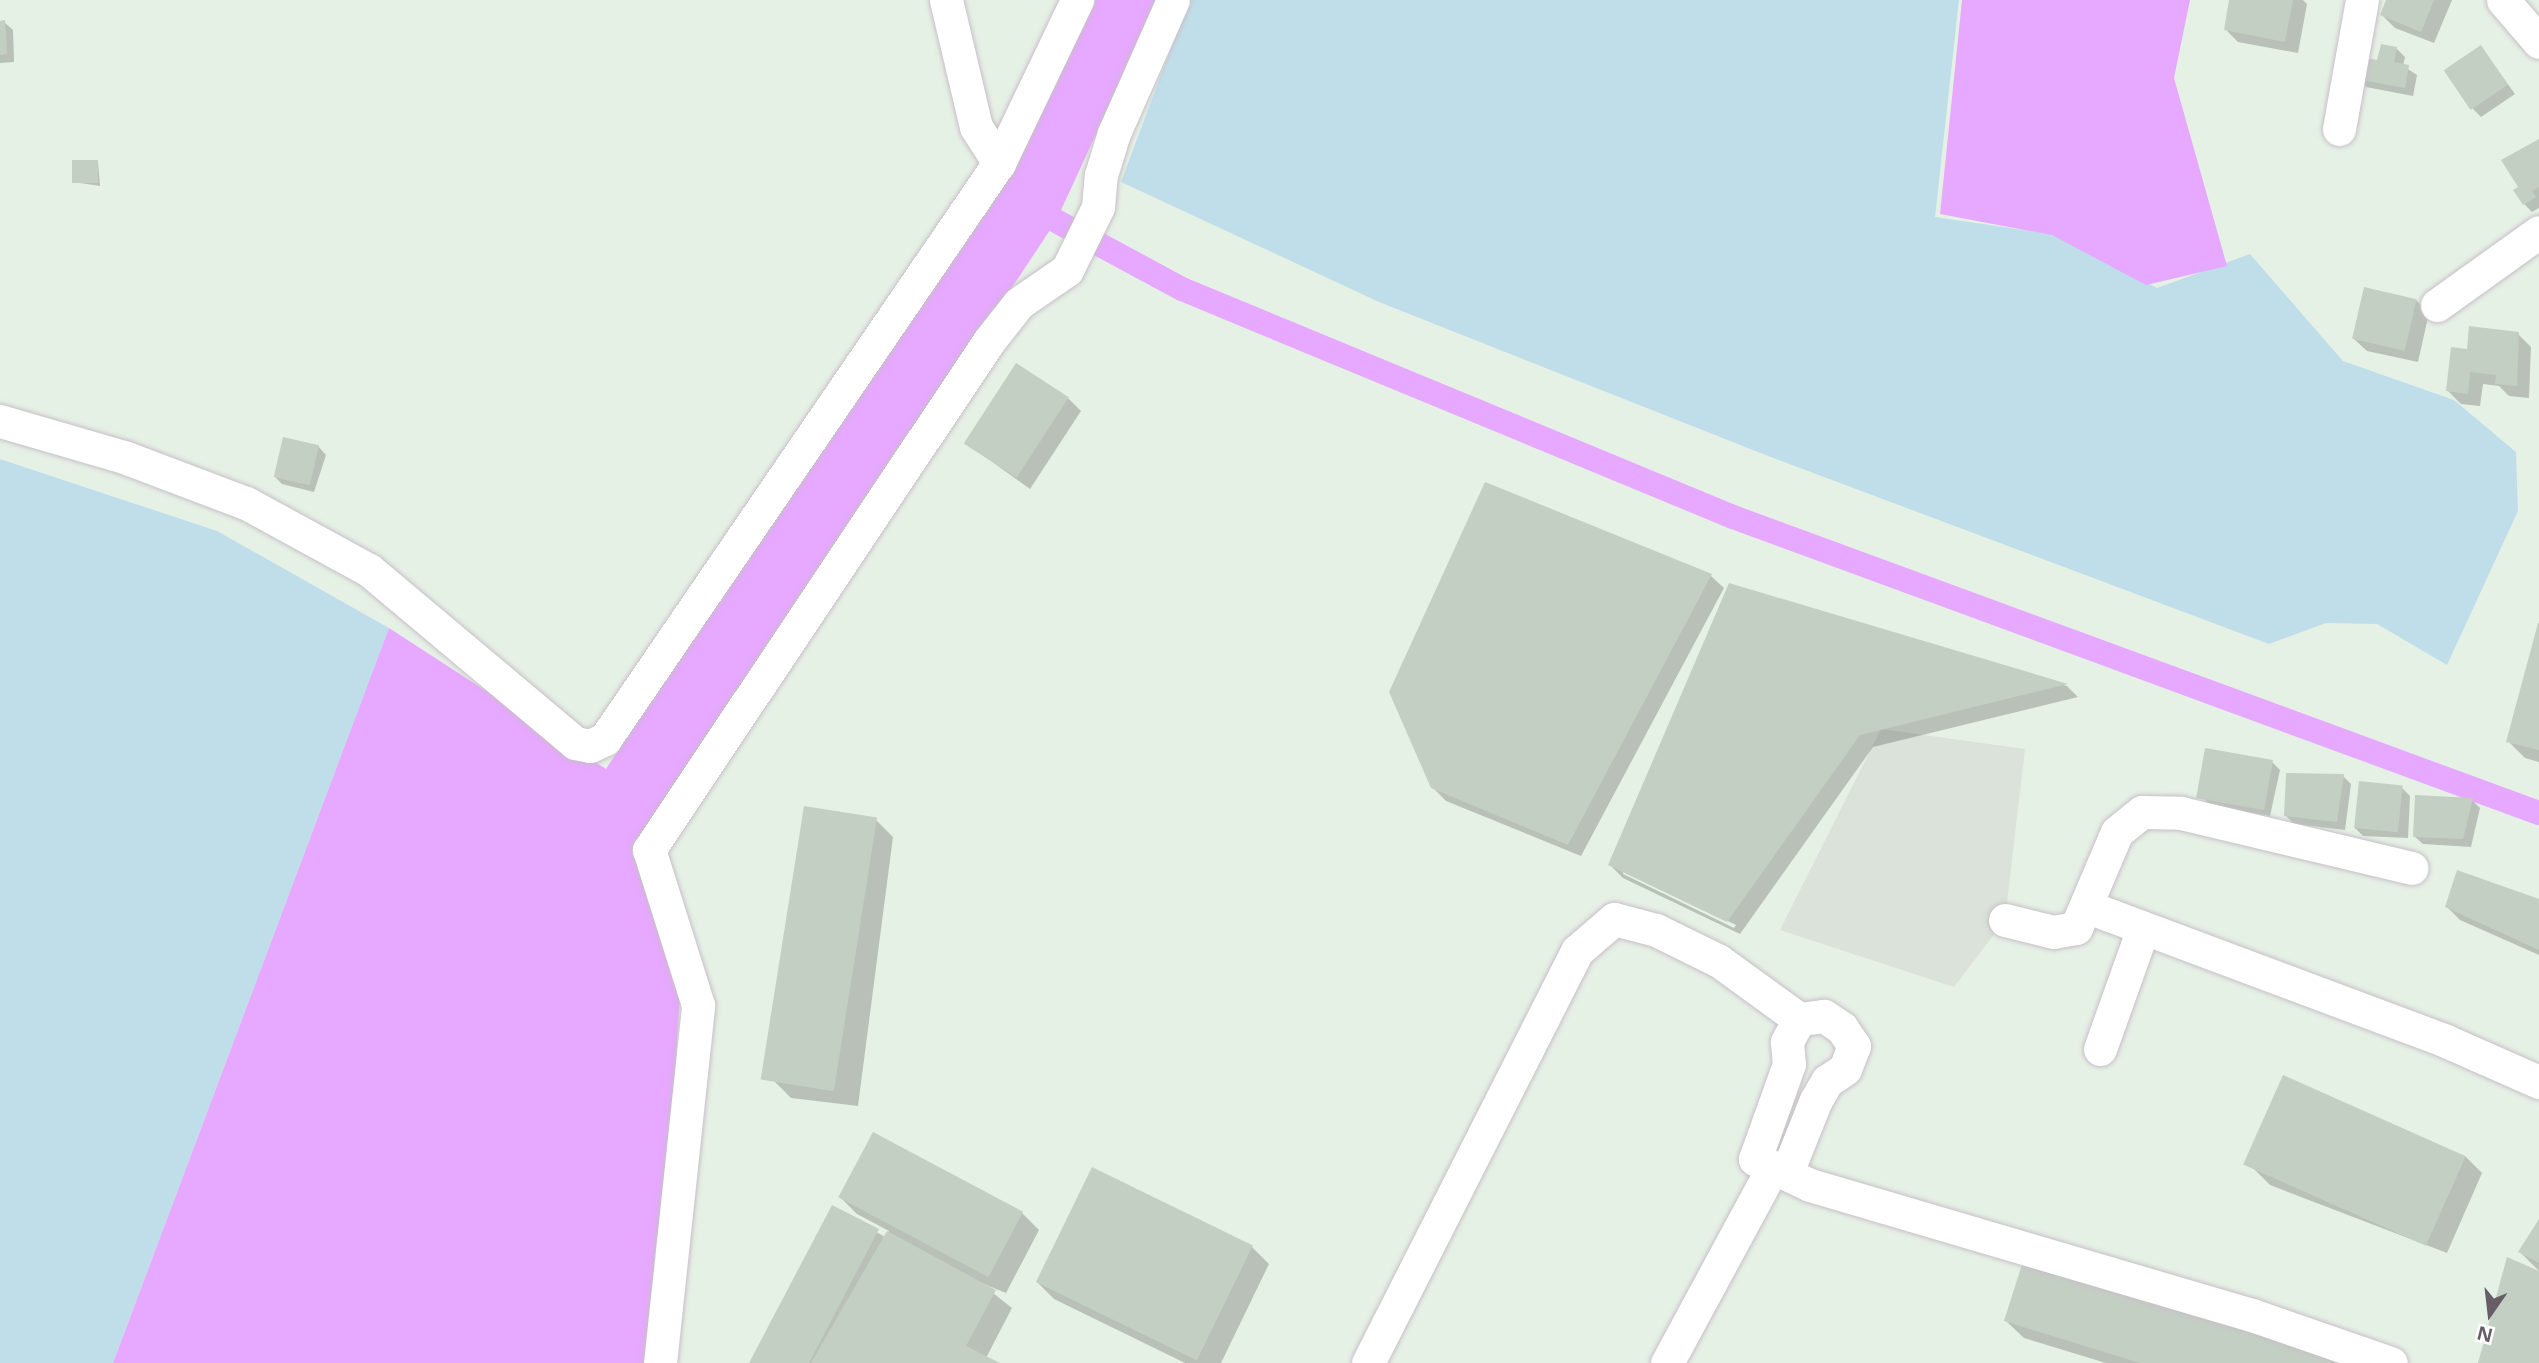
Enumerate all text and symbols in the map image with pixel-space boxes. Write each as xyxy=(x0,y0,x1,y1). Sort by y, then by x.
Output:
north arrow xyxy=(2455,1279,2525,1349)
text: N xyxy=(2474,1320,2496,1349)

